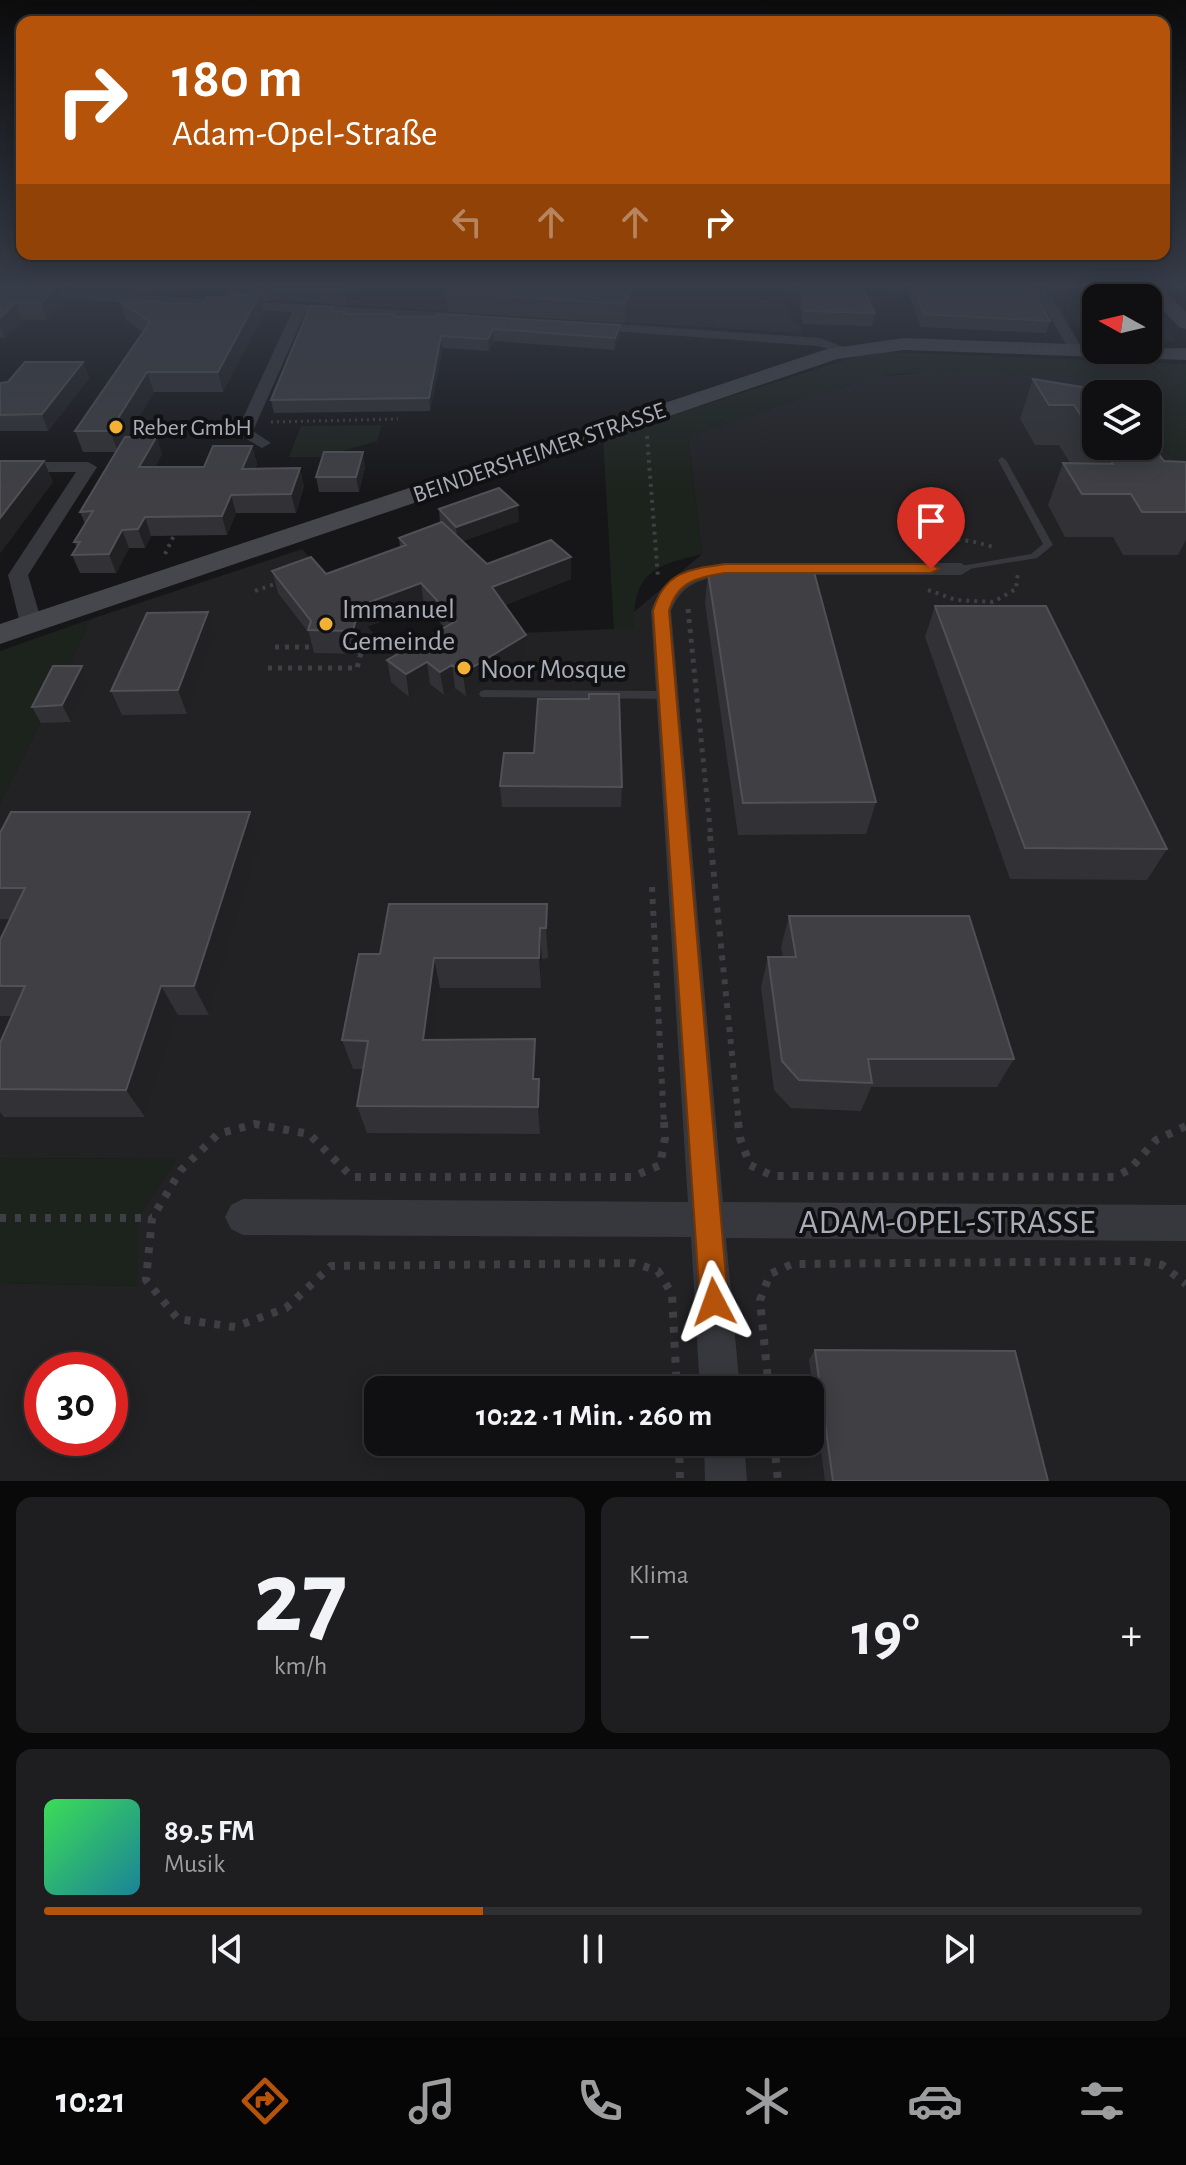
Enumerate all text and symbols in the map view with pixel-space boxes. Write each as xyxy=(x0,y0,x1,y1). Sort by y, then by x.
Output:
icon: right xyxy=(40,48,144,152)
text: 180 m xyxy=(172,51,303,107)
text: Adam-Opel-Straße xyxy=(172,116,438,152)
icon: left xyxy=(445,200,489,244)
icon: ahead xyxy=(529,200,573,244)
icon: ahead xyxy=(613,200,657,244)
icon: right xyxy=(697,200,741,244)
north arrow xyxy=(1082,284,1162,364)
map controls xyxy=(1082,284,1162,460)
button: layers xyxy=(1082,380,1162,460)
street label: BEINDERSHEIMER STRASSE xyxy=(410,398,669,507)
place label: Reber GmbH xyxy=(132,416,252,440)
marker: Reber GmbH xyxy=(107,418,125,436)
pin xyxy=(897,487,965,569)
icon: arrive xyxy=(909,499,953,543)
place label: Immanuel Gemeinde xyxy=(342,596,455,656)
marker: Immanuel Gemeinde xyxy=(317,615,335,633)
place label: Noor Mosque xyxy=(480,656,627,684)
marker: Noor Mosque xyxy=(455,659,473,677)
street label: ADAM-OPEL-STRASSE xyxy=(799,1206,1095,1240)
position arrow xyxy=(672,1260,756,1344)
speed limit sign: 30 xyxy=(24,1352,128,1456)
text: 10:22 · 1 Min. · 260 m xyxy=(476,1401,712,1431)
text: 27 xyxy=(254,1547,347,1651)
text: Klima xyxy=(629,1562,689,1588)
text: 19° xyxy=(851,1606,920,1666)
text: − xyxy=(629,1614,650,1658)
text: + xyxy=(1121,1614,1142,1658)
text: km/h xyxy=(274,1653,327,1679)
text: 89.5 FM xyxy=(164,1816,255,1846)
text: Musik xyxy=(164,1851,225,1877)
icon: previous xyxy=(205,1927,249,1971)
icon: pause xyxy=(571,1927,615,1971)
icon: next xyxy=(937,1927,981,1971)
icon: directions xyxy=(237,2073,293,2129)
icon: music xyxy=(404,2073,460,2129)
icon: phone xyxy=(572,2073,628,2129)
icon: climate xyxy=(739,2073,795,2129)
icon: car xyxy=(907,2073,963,2129)
icon: filters xyxy=(1074,2073,1130,2129)
text: 10:21 xyxy=(56,2083,126,2119)

